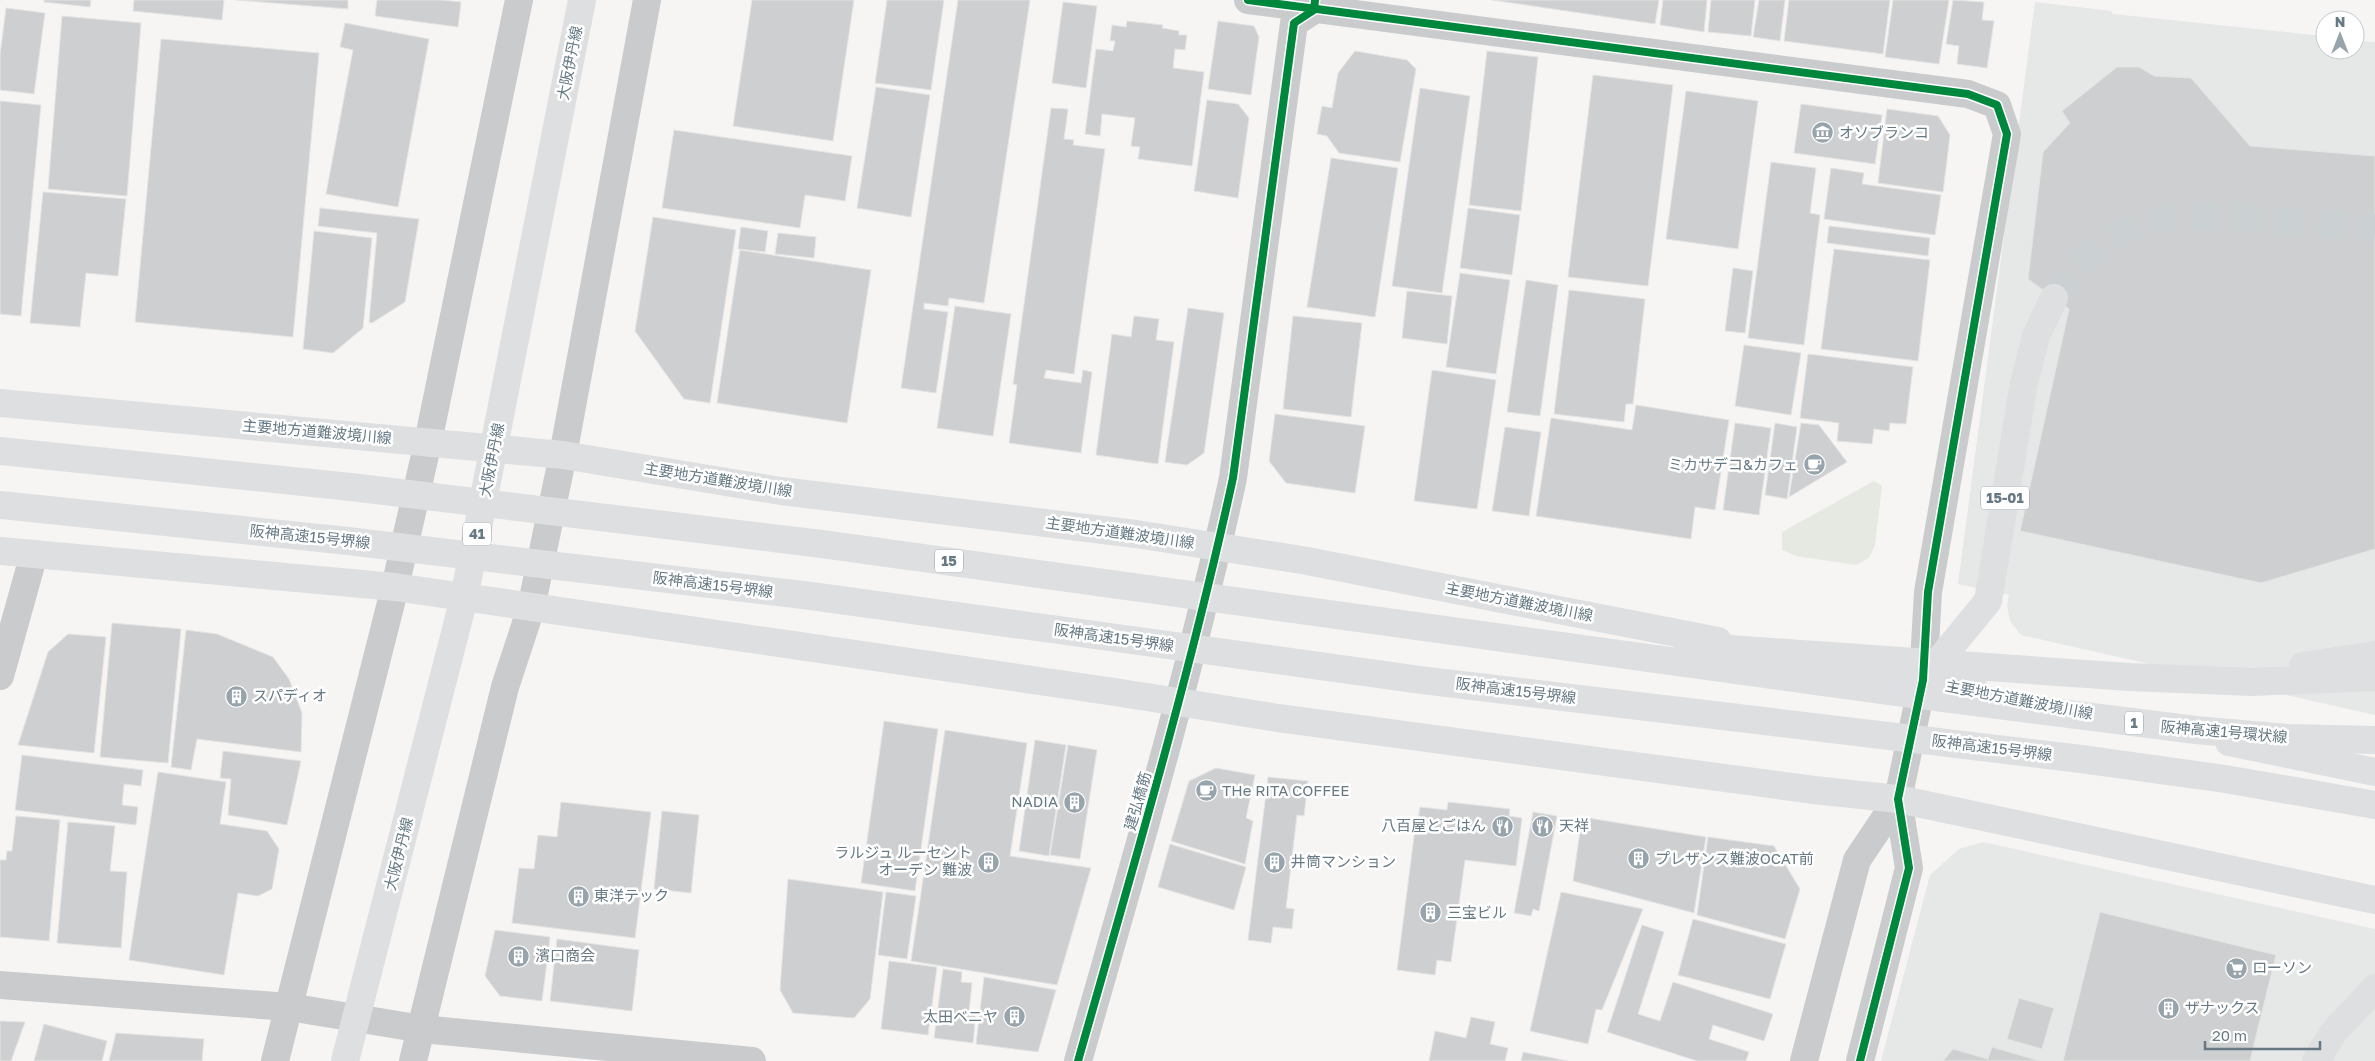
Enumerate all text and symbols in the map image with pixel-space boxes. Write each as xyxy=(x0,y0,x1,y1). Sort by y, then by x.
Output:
north arrow xyxy=(2315,10,2365,60)
text: N xyxy=(2335,13,2345,30)
street label: 大阪伊丹線 xyxy=(553,24,585,101)
museum icon: オソブランコ xyxy=(1811,121,1835,145)
place label: オソブランコ xyxy=(1839,123,1929,141)
street label: 主要地方道難波境川線 xyxy=(242,416,393,447)
street label: 大阪伊丹線 xyxy=(475,421,507,498)
cafe icon: ミカサデコ&カフェ xyxy=(1802,453,1826,477)
place label: ミカサデコ&カフェ xyxy=(1668,455,1798,473)
street label: 主要地方道難波境川線 xyxy=(643,458,794,500)
road number: 15-01 xyxy=(1981,486,2029,509)
street label: 主要地方道難波境川線 xyxy=(1045,513,1196,551)
street label: 阪神高速15号堺線 xyxy=(249,521,371,551)
road number: 41 xyxy=(463,522,491,546)
road number: 15 xyxy=(935,550,963,572)
street label: 阪神高速15号堺線 xyxy=(652,568,774,600)
street label: 主要地方道難波境川線 xyxy=(1444,578,1595,624)
street label: 阪神高速15号堺線 xyxy=(1053,620,1175,654)
street label: 阪神高速15号堺線 xyxy=(1455,674,1577,706)
street label: 主要地方道難波境川線 xyxy=(1944,676,2095,722)
building icon: スパディオ xyxy=(225,684,249,708)
place label: スパディオ xyxy=(253,686,327,704)
road number: 1 xyxy=(2125,711,2143,734)
street label: 阪神高速1号環状線 xyxy=(2160,716,2288,746)
street label: 阪神高速15号堺線 xyxy=(1931,731,2053,763)
street label: 建弘橋筋 xyxy=(1120,769,1154,832)
cafe icon: THe RITA COFFEE xyxy=(1194,779,1218,803)
place label: THe RITA COFFEE xyxy=(1222,781,1349,799)
building icon: NADIA xyxy=(1062,790,1086,814)
place label: NADIA xyxy=(1011,792,1058,810)
restaurant icon: 八百屋とごはん xyxy=(1490,814,1514,838)
restaurant icon: 天祥 xyxy=(1531,814,1555,838)
street label: 大阪伊丹線 xyxy=(380,815,416,892)
place label: 八百屋とごはん xyxy=(1381,816,1486,834)
place label: 天祥 xyxy=(1559,816,1589,834)
place label: ラルジュ ルーセント オーデン 難波 xyxy=(834,843,972,878)
building icon: プレザンス難波OCAT前 xyxy=(1627,847,1651,871)
place label: プレザンス難波OCAT前 xyxy=(1655,849,1814,867)
building icon: ラルジュ ルーセント オーデン 難波 xyxy=(976,850,1000,874)
building icon: 井筒マンション xyxy=(1263,850,1287,874)
place label: 井筒マンション xyxy=(1291,852,1396,870)
building icon: 東洋テック xyxy=(566,884,590,908)
place label: 東洋テック xyxy=(594,886,669,904)
building icon: 三宝ビル xyxy=(1419,901,1443,925)
place label: 三宝ビル xyxy=(1447,903,1507,921)
building icon: 濱口商会 xyxy=(507,944,531,968)
place label: 濱口商会 xyxy=(535,946,595,964)
supermarket icon: ローソン xyxy=(2224,956,2248,980)
place label: ローソン xyxy=(2252,958,2312,976)
building icon: ザナックス xyxy=(2157,996,2181,1020)
place label: ザナックス xyxy=(2185,998,2260,1016)
building icon: 太田ベニヤ xyxy=(1002,1005,1026,1029)
place label: 太田ベニヤ xyxy=(923,1007,998,1025)
scale bar xyxy=(2205,1018,2320,1050)
text: 20 m xyxy=(2212,1026,2247,1044)

